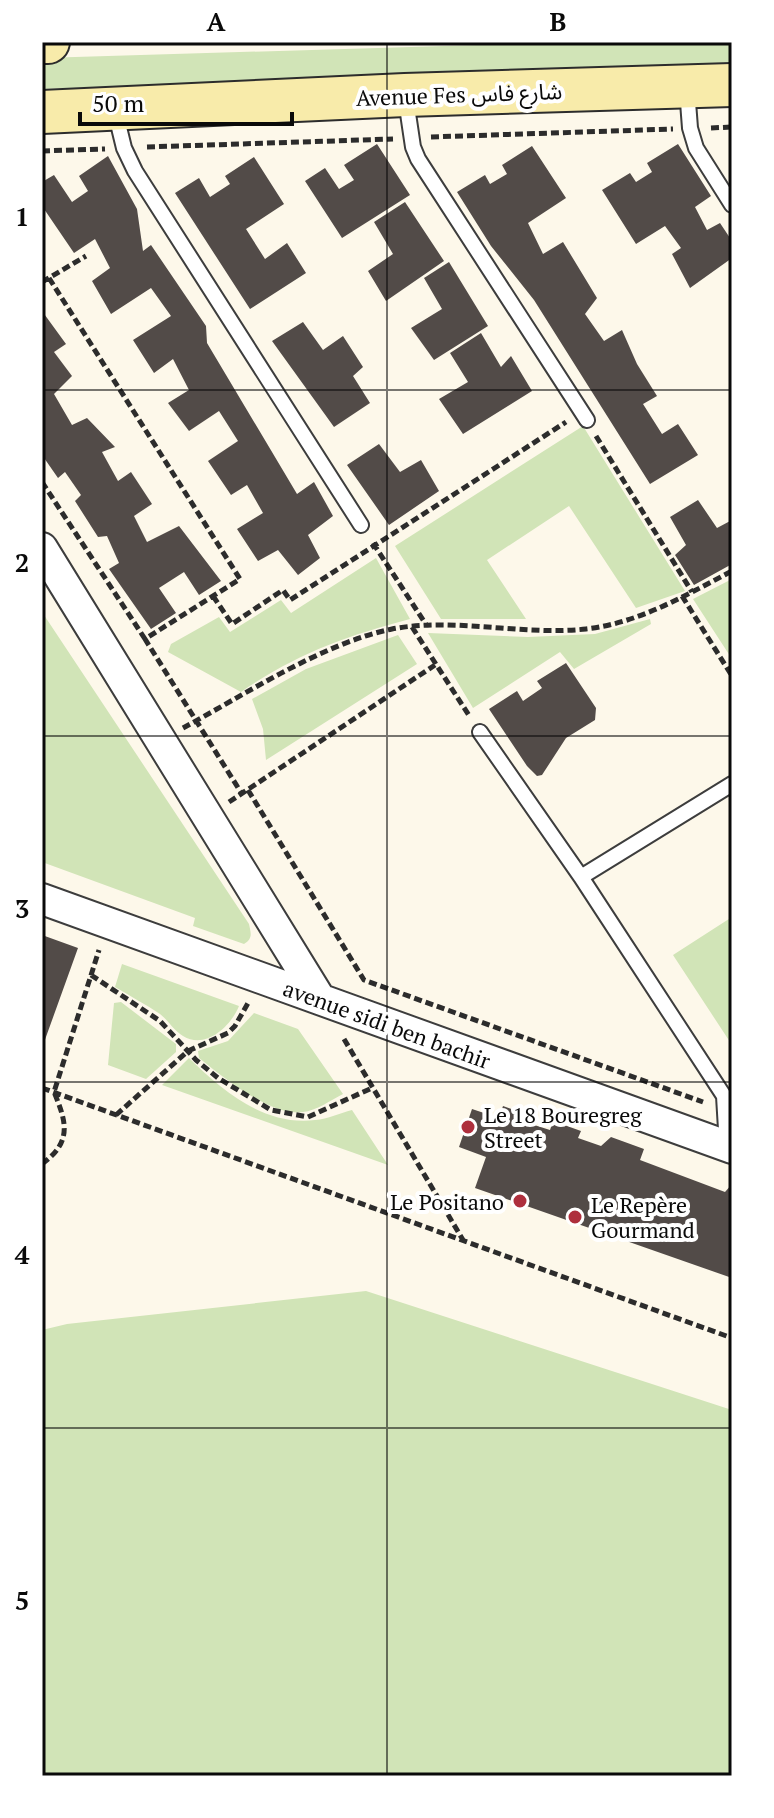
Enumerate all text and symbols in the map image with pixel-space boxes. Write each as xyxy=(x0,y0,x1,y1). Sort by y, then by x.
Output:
text: A xyxy=(207,4,226,38)
text: B xyxy=(550,4,566,38)
scale bar xyxy=(80,76,292,126)
street label: Avenue Fes شارع فاس xyxy=(355,76,563,115)
text: 50 m xyxy=(92,87,144,119)
text: 1 xyxy=(15,199,29,233)
text: 2 xyxy=(15,545,29,579)
text: 3 xyxy=(15,891,29,925)
street label: avenue sidi ben bachir xyxy=(280,973,495,1075)
place label: Le 18 Bouregreg Street xyxy=(484,1100,642,1154)
marker: Le 18 Bouregreg Street xyxy=(459,1118,477,1136)
place label: Le Positano xyxy=(390,1187,504,1216)
place label: Le Repère Gourmand xyxy=(591,1190,695,1244)
marker: Le Positano xyxy=(511,1192,529,1210)
marker: Le Repère Gourmand xyxy=(566,1208,584,1226)
text: 4 xyxy=(15,1237,30,1271)
text: 5 xyxy=(15,1583,29,1617)

